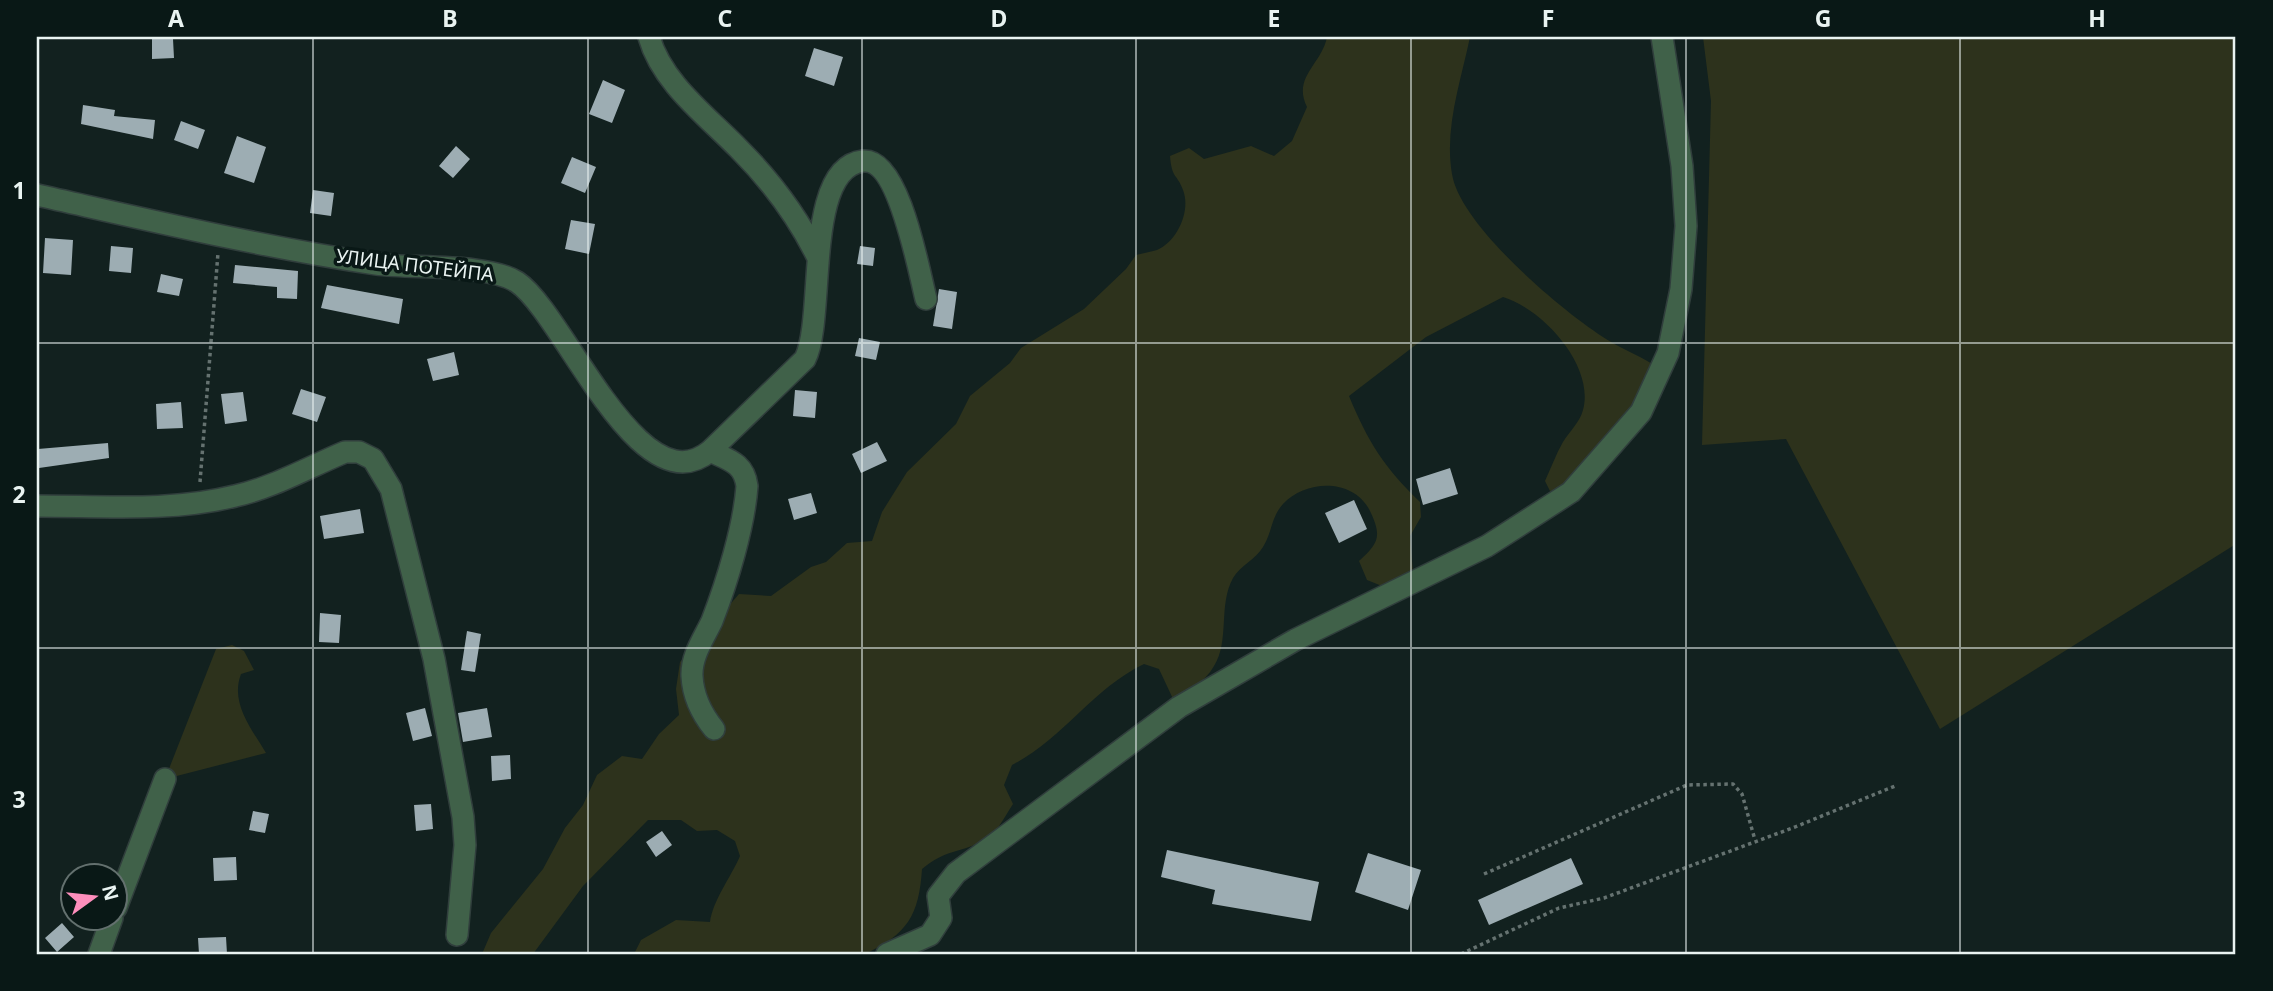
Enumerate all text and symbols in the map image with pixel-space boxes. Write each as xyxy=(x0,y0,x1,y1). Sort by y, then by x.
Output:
text: A xyxy=(168,2,184,34)
text: B xyxy=(442,2,458,34)
text: C xyxy=(718,2,733,34)
text: D xyxy=(991,2,1007,34)
text: E xyxy=(1268,2,1280,34)
text: F xyxy=(1542,2,1554,34)
text: G xyxy=(1815,2,1831,34)
text: H xyxy=(2088,2,2106,34)
text: 1 xyxy=(12,174,26,206)
street label: УЛИЦА ПОТЕЙПА xyxy=(335,242,496,288)
text: 2 xyxy=(12,478,26,510)
text: 3 xyxy=(12,783,26,815)
north arrow xyxy=(60,862,130,932)
text: N xyxy=(96,882,125,903)

